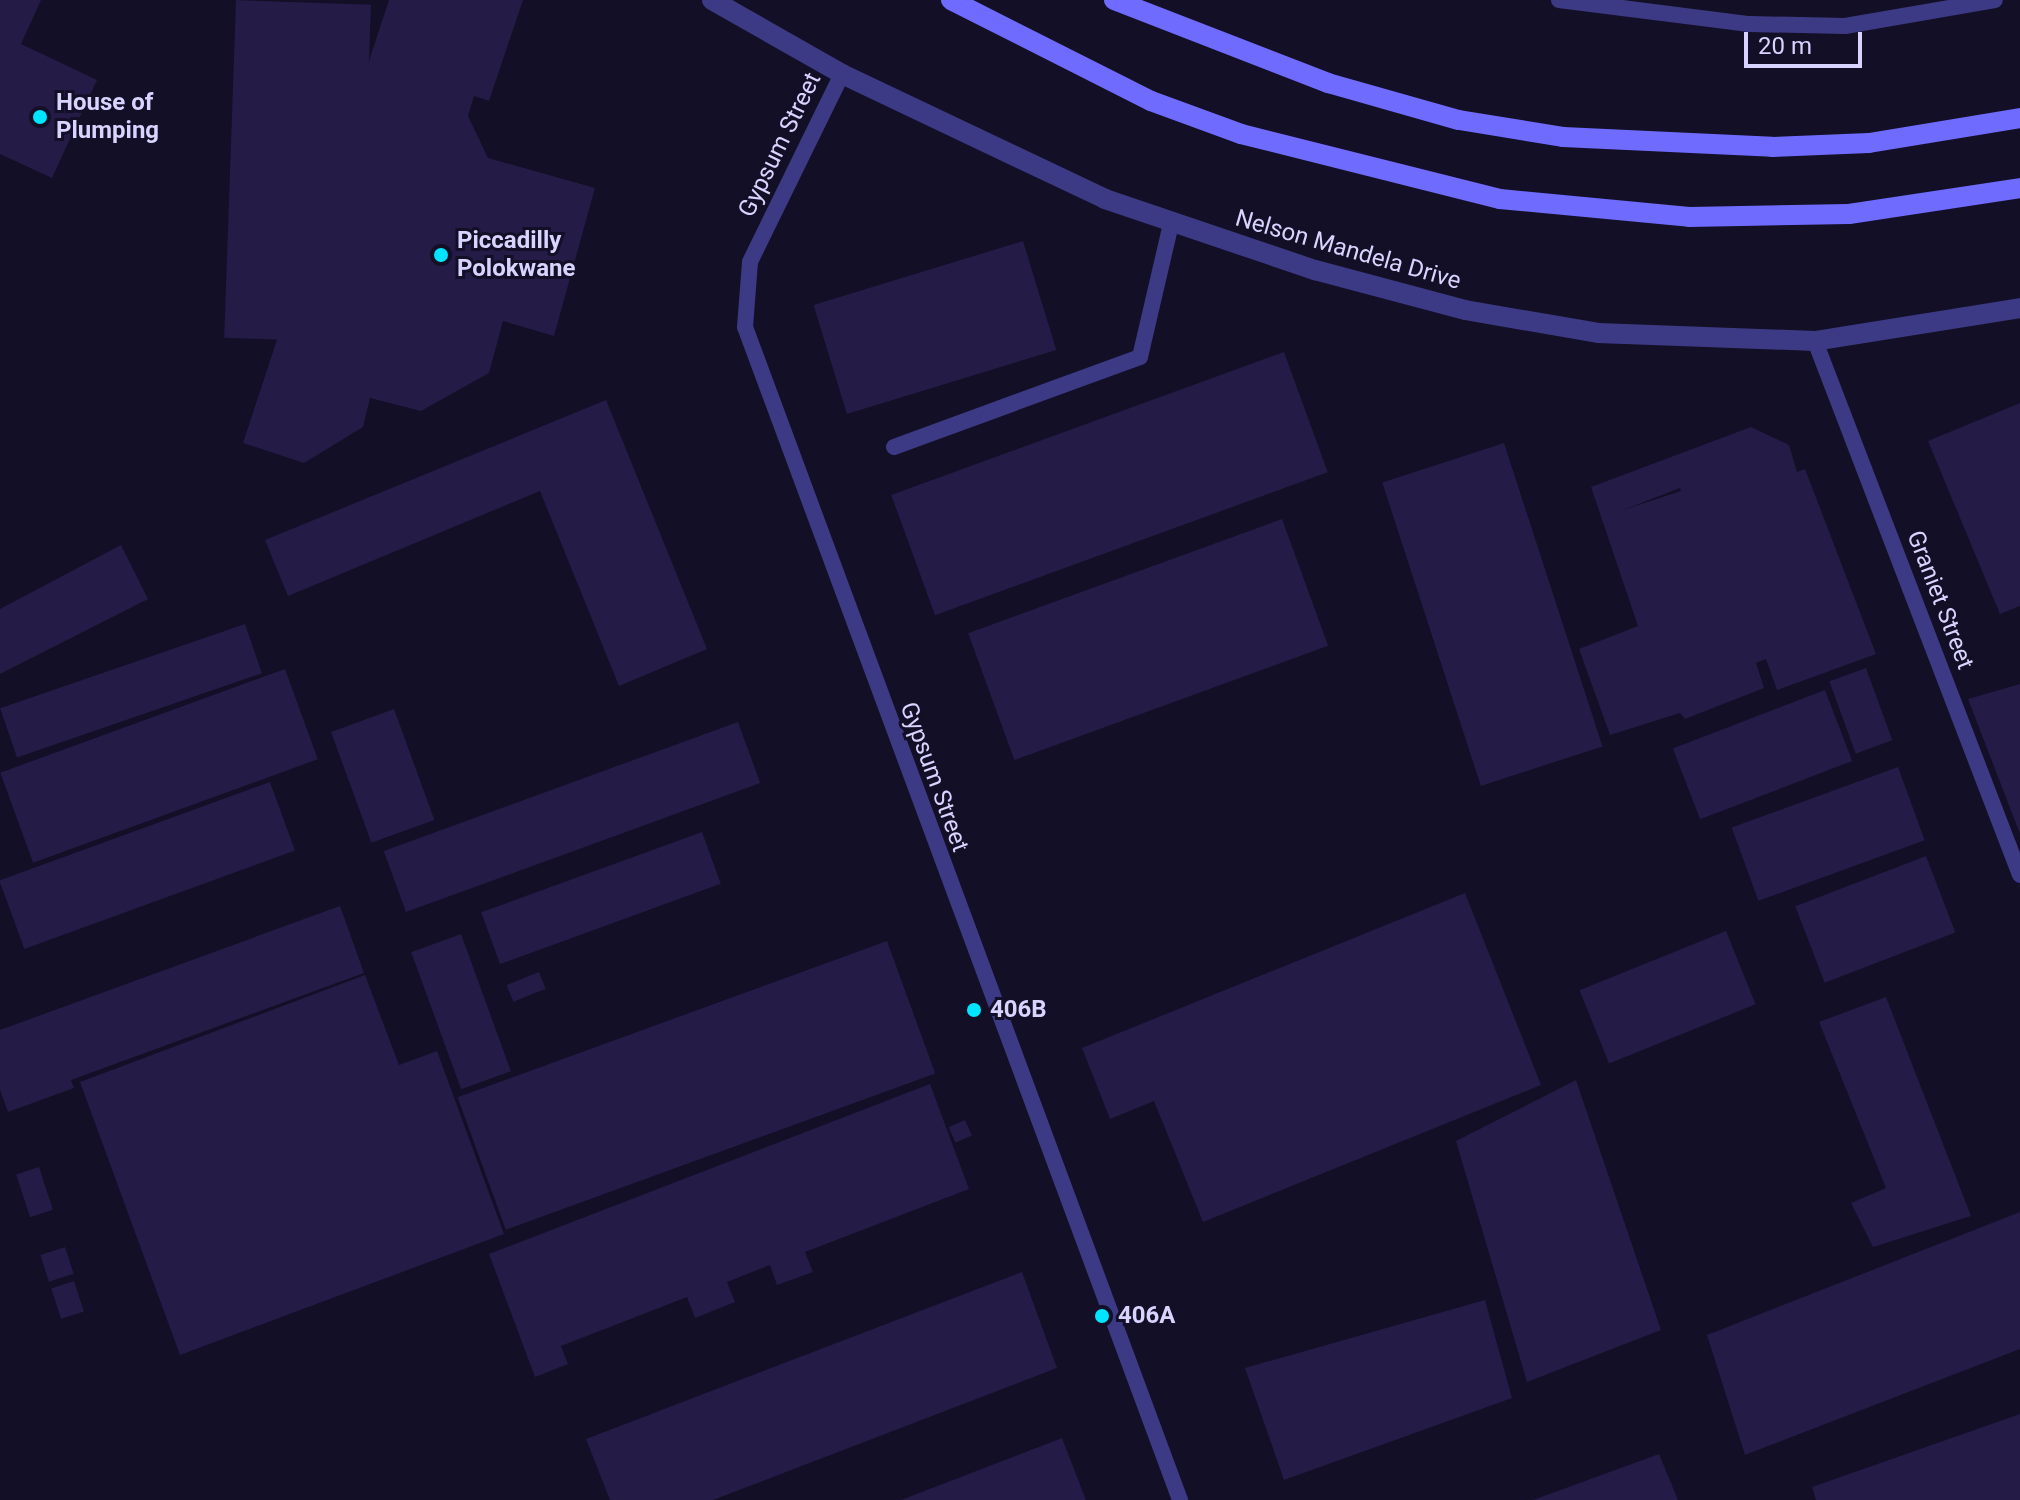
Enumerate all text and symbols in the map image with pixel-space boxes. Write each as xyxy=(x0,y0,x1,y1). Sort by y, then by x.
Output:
scale bar xyxy=(1748,16,1866,66)
text: 20 m xyxy=(1758,32,1812,60)
street label: Gypsum Street xyxy=(733,68,827,222)
place label: House of Plumping xyxy=(56,89,159,145)
marker: House of Plumping xyxy=(31,108,49,126)
street label: Nelson Mandela Drive xyxy=(1232,204,1464,296)
place label: Piccadilly Polokwane xyxy=(457,227,575,283)
marker: Piccadilly Polokwane xyxy=(432,246,450,264)
street label: Graniet Street xyxy=(1900,527,1980,673)
street label: Gypsum Street xyxy=(894,698,974,856)
place label: 406B xyxy=(990,996,1047,1024)
marker: 406B xyxy=(965,1001,983,1019)
place label: 406A xyxy=(1118,1302,1175,1330)
marker: 406A xyxy=(1093,1307,1111,1325)

